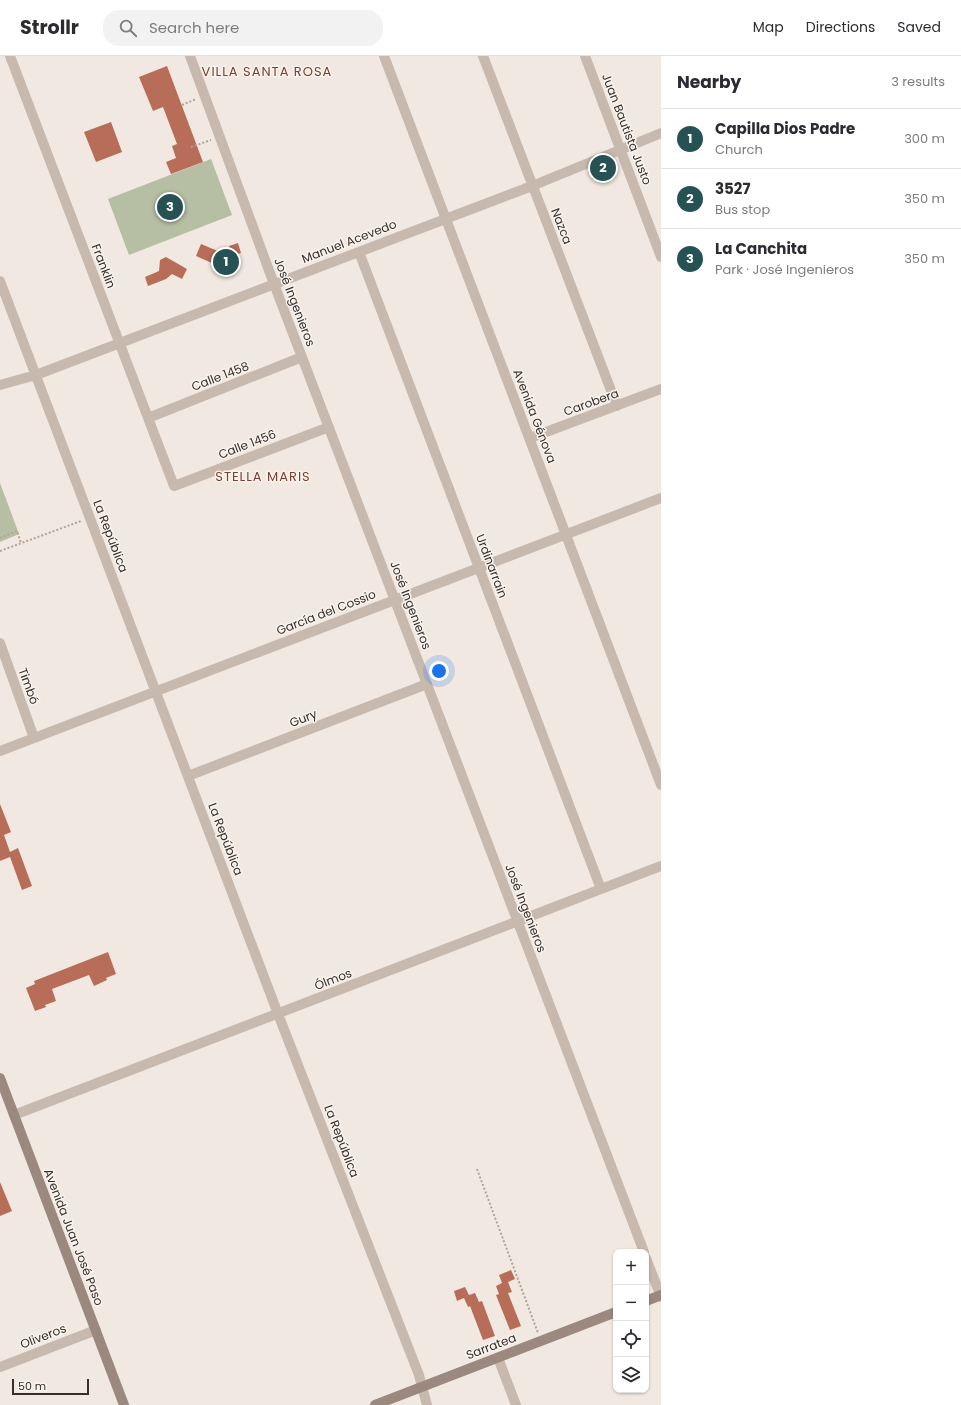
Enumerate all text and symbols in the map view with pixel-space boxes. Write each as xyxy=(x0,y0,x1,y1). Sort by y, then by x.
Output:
search box xyxy=(103,10,383,46)
text: Strollr xyxy=(20,14,79,41)
icon: search xyxy=(117,17,139,39)
text: Search here xyxy=(149,17,239,38)
text: Map xyxy=(753,17,784,37)
text: Directions xyxy=(806,17,875,37)
text: Saved xyxy=(897,17,941,37)
district label: VILLA SANTA ROSA xyxy=(202,62,332,81)
text: Nearby xyxy=(677,70,741,94)
street label: Juan Bautista Justo xyxy=(598,71,656,187)
text: 3 results xyxy=(891,72,945,91)
text: Capilla Dios Padre xyxy=(715,118,855,139)
text: 1 xyxy=(688,129,692,148)
text: 300 m xyxy=(904,129,945,148)
text: Church xyxy=(715,140,763,159)
pin: 2 xyxy=(590,153,616,183)
text: 3527 xyxy=(715,178,750,199)
text: 2 xyxy=(686,189,694,208)
text: 350 m xyxy=(904,189,945,208)
pin: 3 xyxy=(157,192,183,222)
text: Bus stop xyxy=(715,200,770,219)
street label: Nazca xyxy=(547,205,577,247)
street label: Manuel Acevedo xyxy=(299,215,399,267)
text: La Canchita xyxy=(715,238,807,259)
street label: Franklin xyxy=(88,241,120,291)
pin: 1 xyxy=(213,247,239,277)
text: 3 xyxy=(686,249,694,268)
text: 350 m xyxy=(904,249,945,268)
street label: José Ingenieros xyxy=(270,255,320,349)
text: Park · José Ingenieros xyxy=(715,260,854,279)
street label: Calle 1458 xyxy=(189,357,251,395)
street label: Avenida Génova xyxy=(509,367,561,465)
street label: Carobera xyxy=(561,384,621,420)
street label: Calle 1456 xyxy=(216,425,278,463)
district label: STELLA MARIS xyxy=(215,467,311,486)
street label: La República xyxy=(89,497,133,575)
street label: Urdinarrain xyxy=(472,532,512,600)
street label: José Ingenieros xyxy=(386,558,436,652)
street label: García del Cossio xyxy=(274,585,378,639)
your location xyxy=(429,661,449,681)
street label: Timbó xyxy=(15,665,44,707)
street label: Gury xyxy=(287,705,319,731)
street label: La República xyxy=(204,800,248,878)
street label: José Ingenieros xyxy=(501,861,551,955)
street label: Ólmos xyxy=(312,964,354,994)
street label: La República xyxy=(320,1102,364,1180)
street label: Avenida Juan José Paso xyxy=(40,1166,108,1308)
map controls xyxy=(613,1249,649,1393)
button: + xyxy=(613,1249,649,1285)
button: − xyxy=(613,1285,649,1321)
street label: Oliveros xyxy=(18,1319,68,1353)
button: locate xyxy=(613,1321,649,1357)
street label: Sarratea xyxy=(464,1329,518,1363)
button: layers xyxy=(613,1357,649,1393)
scale bar xyxy=(12,1377,89,1396)
text: 50 m xyxy=(18,1378,46,1394)

